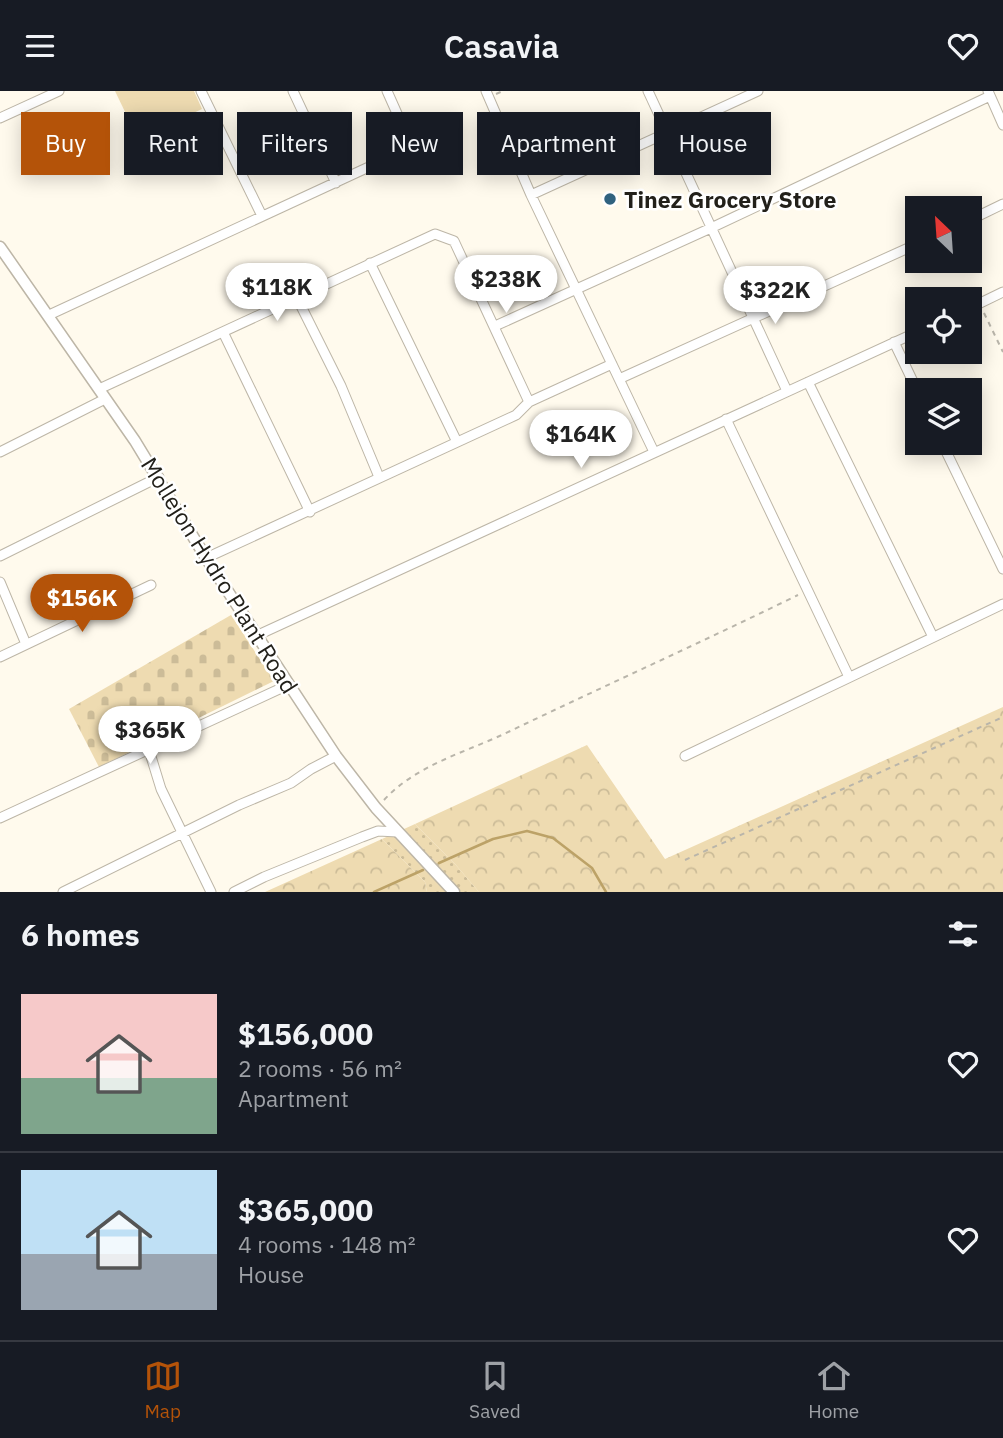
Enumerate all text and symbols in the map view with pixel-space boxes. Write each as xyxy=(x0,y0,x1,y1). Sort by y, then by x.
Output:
text: Casavia xyxy=(444,25,559,67)
icon: menu xyxy=(21,27,59,65)
icon: heart xyxy=(944,27,982,65)
chip: Buy xyxy=(21,112,110,175)
chip: Rent xyxy=(124,112,223,175)
chip: Filters xyxy=(237,112,352,175)
chip: New xyxy=(366,112,463,175)
chip: Apartment xyxy=(477,112,640,175)
chip: House xyxy=(654,112,771,175)
place label: Tinez Grocery Store xyxy=(624,184,837,214)
marker: Tinez Grocery Store xyxy=(602,191,618,207)
north arrow xyxy=(905,196,982,273)
map controls xyxy=(905,196,982,455)
pin: $238K xyxy=(457,255,555,315)
text: $238K xyxy=(470,263,542,293)
pin: $118K xyxy=(228,264,326,323)
pin: $322K xyxy=(726,267,824,326)
text: $118K xyxy=(241,271,313,301)
text: $322K xyxy=(739,274,811,304)
button: locate xyxy=(905,287,982,364)
button: layers xyxy=(905,378,982,455)
pin: $164K xyxy=(532,411,630,470)
text: $164K xyxy=(545,418,617,448)
street label: Mollejon Hydro Plant Road xyxy=(135,451,305,699)
pin: $156K xyxy=(33,575,131,634)
text: $156K xyxy=(46,582,118,612)
pin: $365K xyxy=(101,707,199,766)
text: $365K xyxy=(114,714,186,744)
text: 6 homes xyxy=(21,915,140,954)
icon: filters xyxy=(944,915,982,953)
text: $156,000 xyxy=(238,1014,373,1053)
icon: home xyxy=(77,1022,161,1106)
icon: heart xyxy=(944,1045,982,1083)
text: 2 rooms · 56 m² xyxy=(238,1053,402,1083)
text: Apartment xyxy=(238,1083,349,1113)
text: $365,000 xyxy=(238,1190,373,1229)
icon: home xyxy=(77,1198,161,1282)
icon: heart xyxy=(944,1221,982,1259)
text: 4 rooms · 148 m² xyxy=(238,1229,416,1259)
text: House xyxy=(238,1259,304,1289)
tab: Map xyxy=(144,1357,182,1423)
tab: Saved xyxy=(469,1357,521,1423)
tab: Home xyxy=(808,1357,859,1423)

